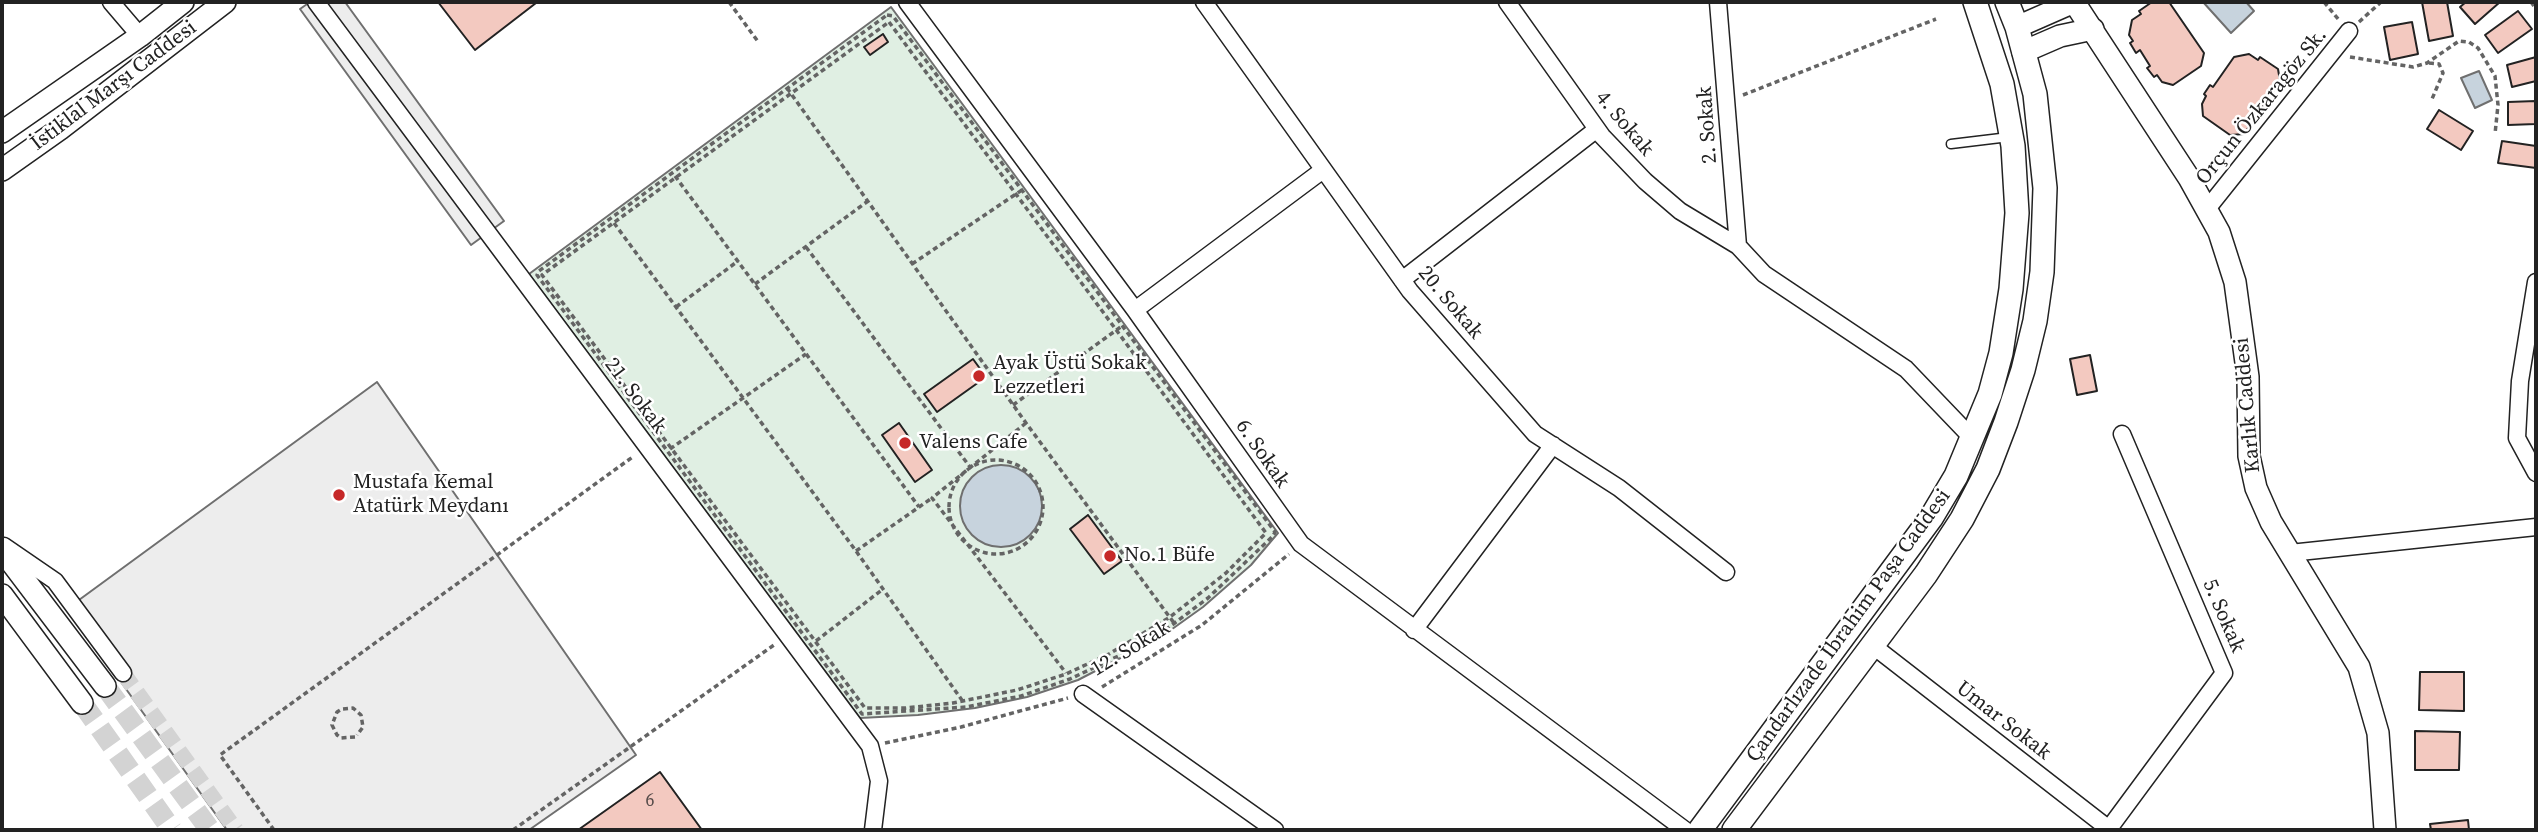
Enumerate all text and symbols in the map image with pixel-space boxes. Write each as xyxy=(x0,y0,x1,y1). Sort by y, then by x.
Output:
street label: İstiklal Marşı Caddesi xyxy=(26,16,202,156)
street label: Orçun Özkaragöz Sk. xyxy=(2191,24,2333,190)
street label: 4. Sokak xyxy=(1589,86,1659,162)
street label: 2. Sokak xyxy=(1693,86,1723,164)
street label: 20. Sokak xyxy=(1412,261,1488,345)
street label: Karlık Caddesi xyxy=(2230,336,2266,474)
place label: Ayak Üstü Sokak Lezzetleri xyxy=(993,351,1147,401)
street label: 21. Sokak xyxy=(598,353,672,439)
marker: Ayak Üstü Sokak Lezzetleri xyxy=(971,368,987,384)
street label: 6. Sokak xyxy=(1229,415,1295,493)
place label: Valens Cafe xyxy=(919,430,1028,456)
marker: Valens Cafe xyxy=(897,435,913,451)
place label: Mustafa Kemal Atatürk Meydanı xyxy=(353,470,509,520)
street label: Çandarlızade İbrahim Paşa Caddesi xyxy=(1741,485,1957,767)
marker: Mustafa Kemal Atatürk Meydanı xyxy=(331,487,347,503)
place label: No.1 Büfe xyxy=(1124,543,1215,569)
marker: No.1 Büfe xyxy=(1102,548,1118,564)
street label: 5. Sokak xyxy=(2196,575,2250,657)
street label: 12. Sokak xyxy=(1087,616,1175,682)
street label: Umar Sokak xyxy=(1950,676,2056,766)
house number: 6 xyxy=(646,790,654,812)

